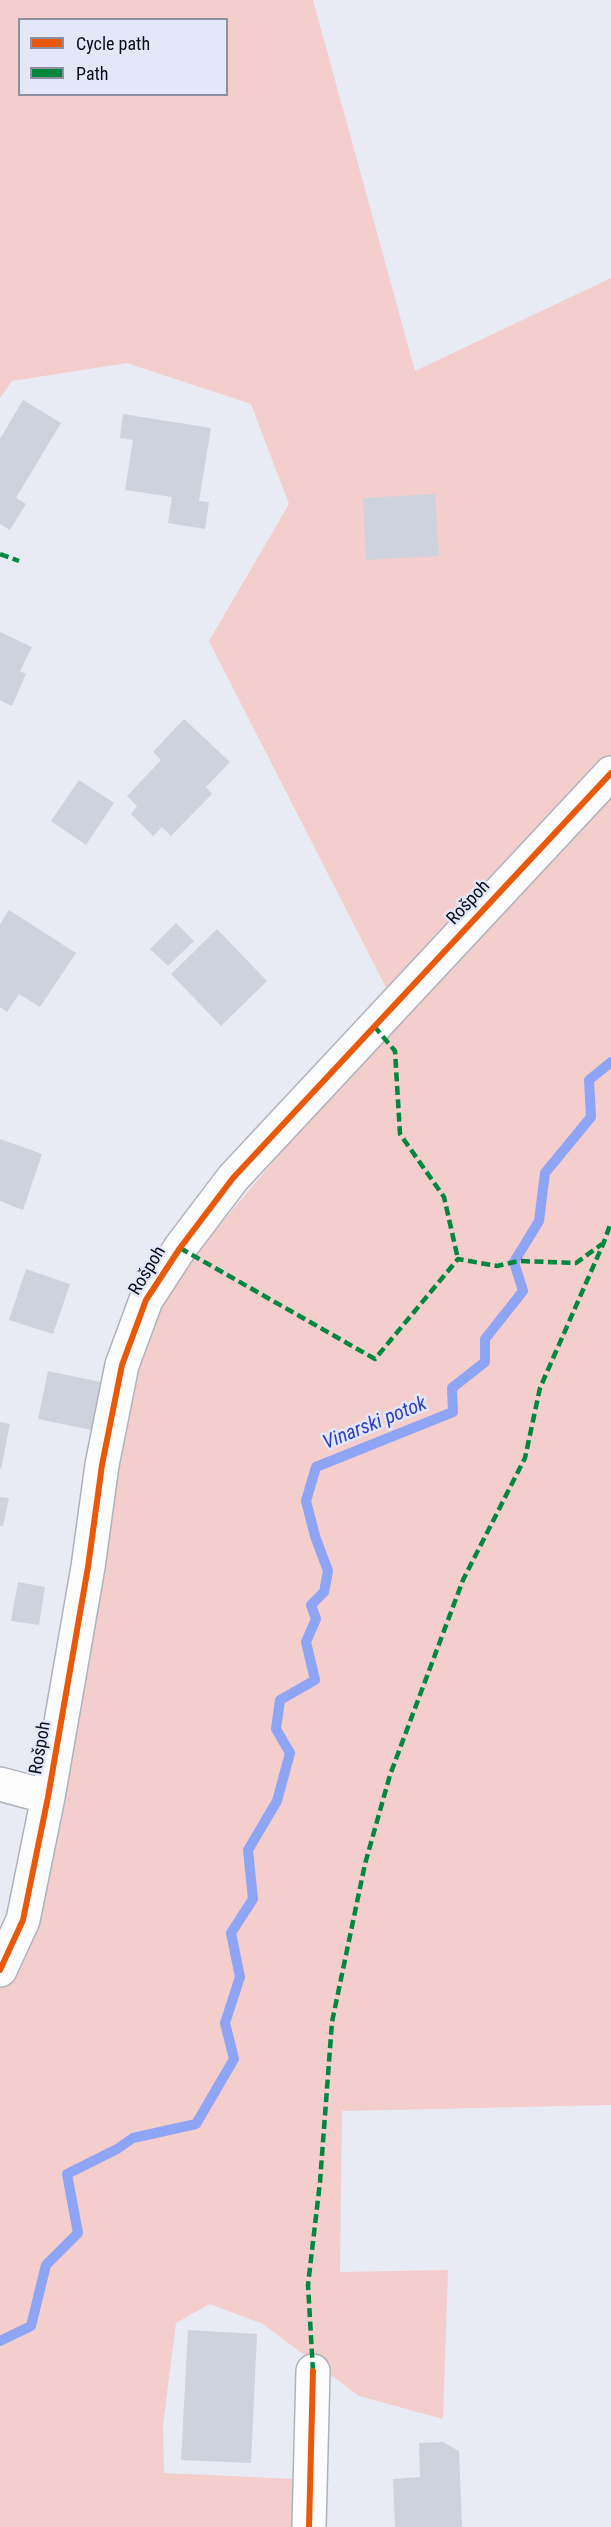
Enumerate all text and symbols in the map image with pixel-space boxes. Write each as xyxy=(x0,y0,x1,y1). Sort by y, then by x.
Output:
legend xyxy=(18,18,228,96)
text: Cycle path xyxy=(76,33,150,54)
text: Path xyxy=(76,63,109,84)
street label: Rošpoh xyxy=(443,876,495,930)
street label: Rošpoh xyxy=(125,1243,171,1299)
water label: Vinarski potok xyxy=(320,1392,430,1456)
street label: Rošpoh xyxy=(26,1720,56,1776)

